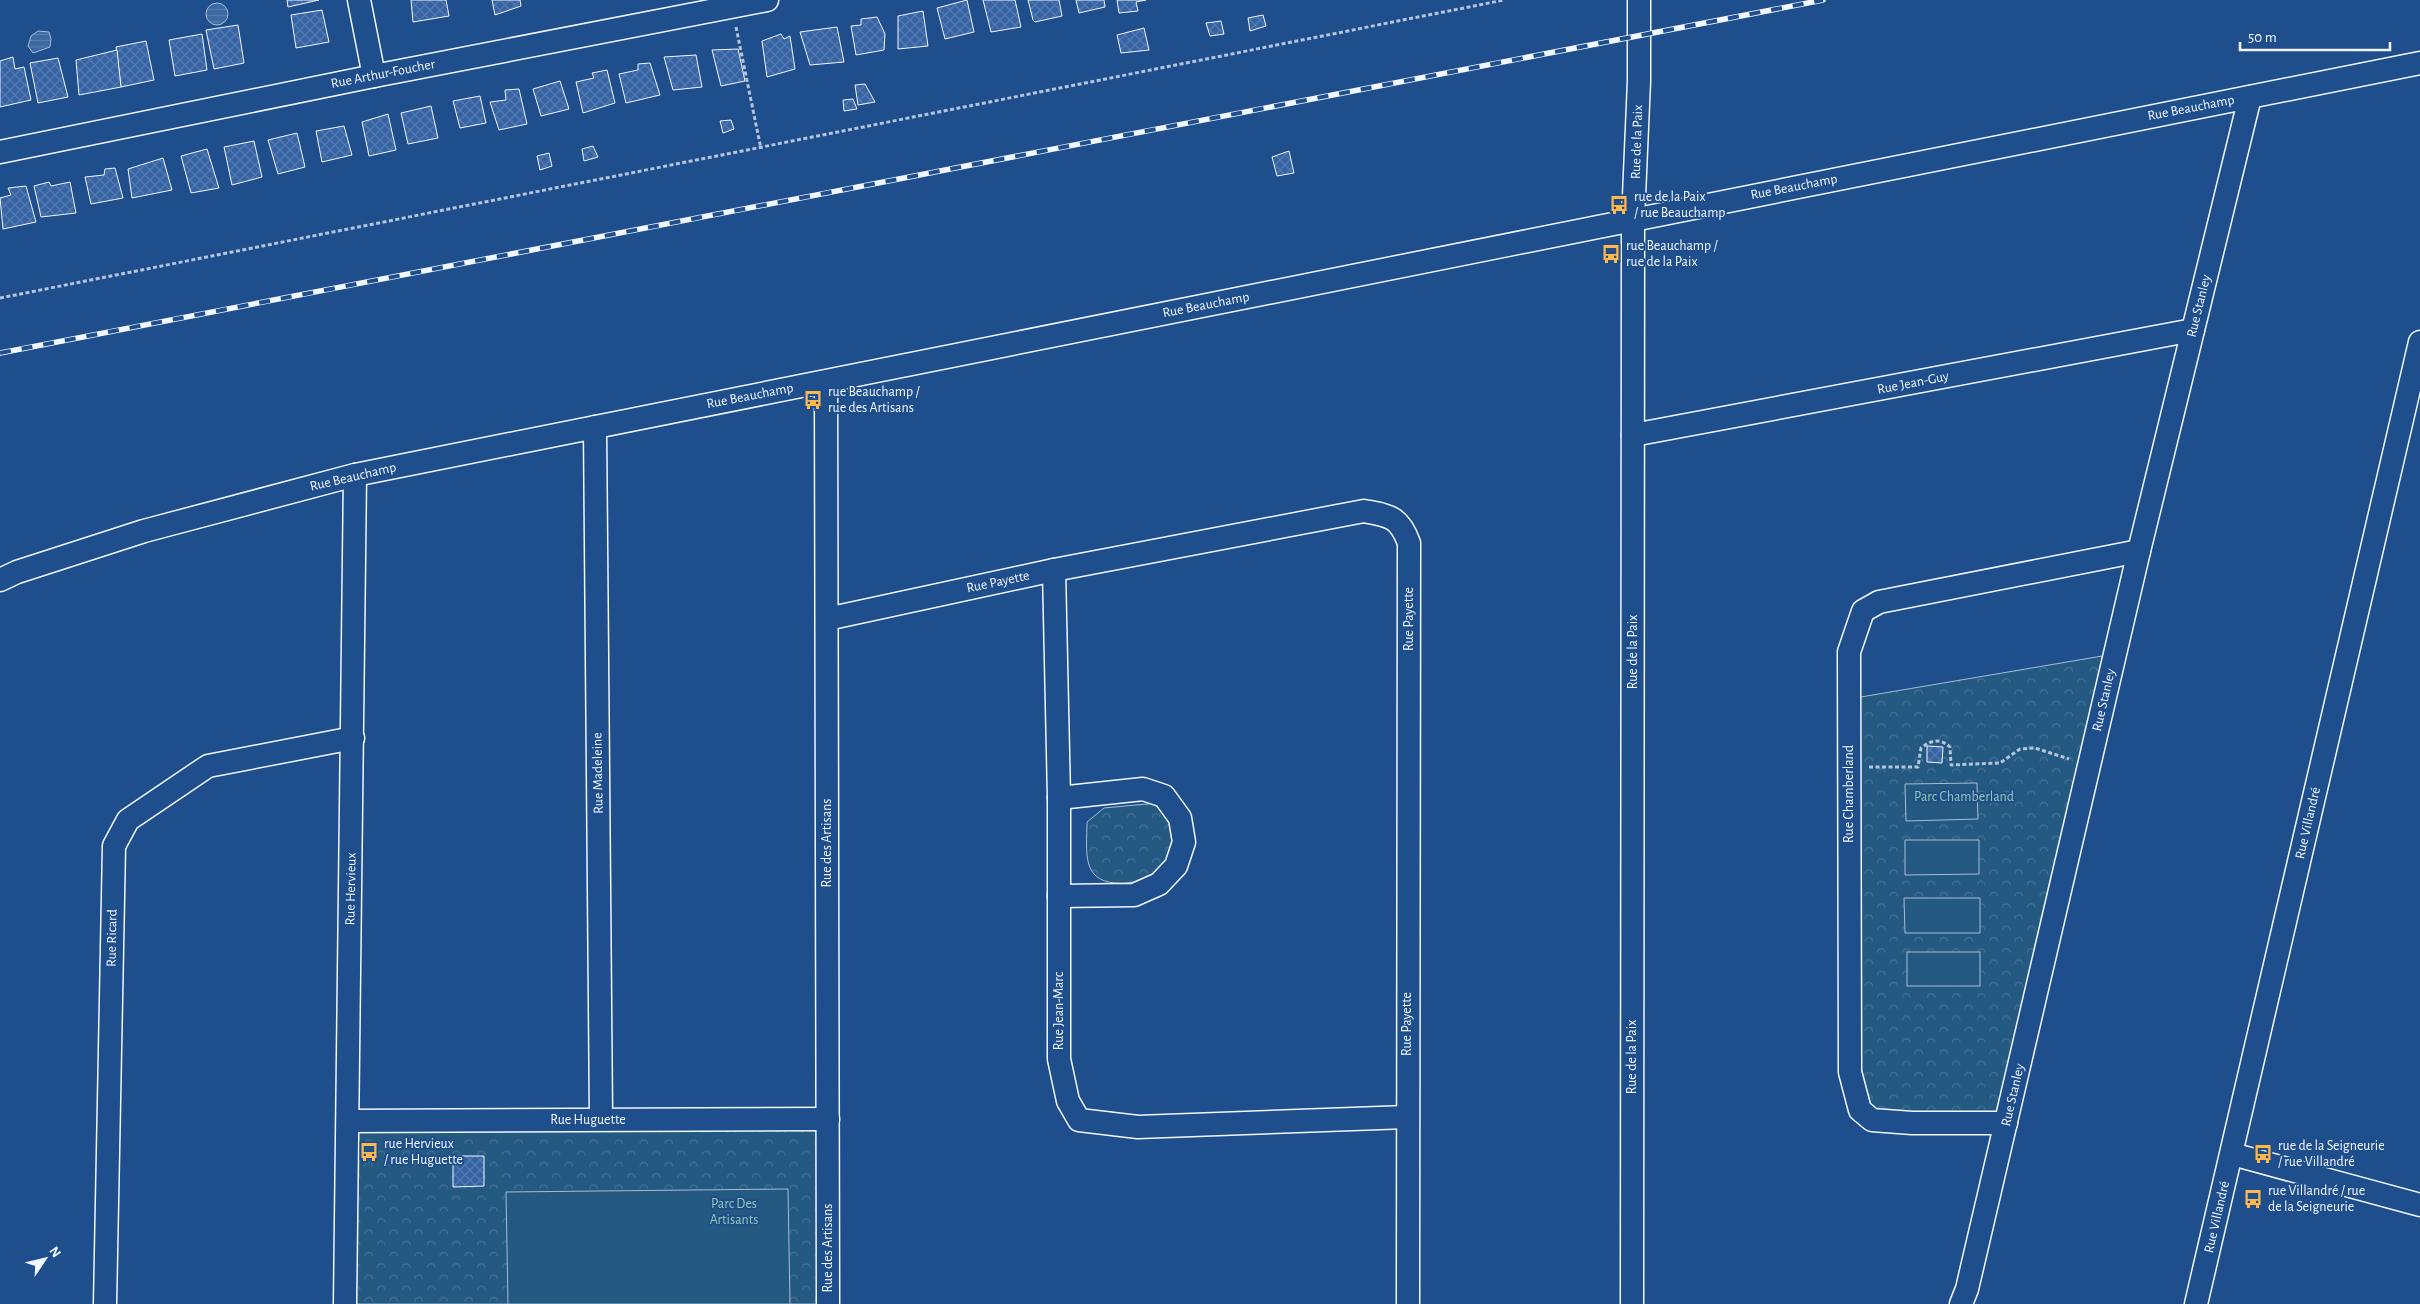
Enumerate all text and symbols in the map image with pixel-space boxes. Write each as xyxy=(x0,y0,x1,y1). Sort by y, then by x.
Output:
scale bar xyxy=(2240,20,2390,52)
text: 50 m xyxy=(2248,30,2277,45)
street label: Rue Arthur-Foucher xyxy=(330,57,437,91)
street label: Rue Beauchamp xyxy=(2146,93,2236,123)
street label: Rue de la Paix xyxy=(1629,105,1645,179)
street label: Rue Beauchamp xyxy=(1749,172,1839,202)
place label: rue de la Paix / rue Beauchamp xyxy=(1634,190,1726,220)
bus stop icon: rue de la Paix / rue Beauchamp xyxy=(1608,194,1630,216)
place label: rue Beauchamp / rue de la Paix xyxy=(1626,239,1718,269)
bus stop icon: rue Beauchamp / rue de la Paix xyxy=(1600,243,1622,265)
street label: Rue Stanley xyxy=(2184,273,2214,339)
street label: Rue Beauchamp xyxy=(1161,290,1251,320)
street label: Rue Jean-Guy xyxy=(1876,369,1950,397)
street label: Rue Beauchamp xyxy=(705,381,795,411)
place label: rue Beauchamp / rue des Artisans xyxy=(828,385,920,415)
bus stop icon: rue Beauchamp / rue des Artisans xyxy=(802,389,824,411)
street label: Rue Beauchamp xyxy=(308,460,398,494)
street label: Rue Payette xyxy=(965,568,1031,596)
street label: Rue Payette xyxy=(1402,587,1416,651)
street label: Rue de la Paix xyxy=(1626,615,1640,689)
street label: Rue Stanley xyxy=(2090,667,2118,733)
street label: Rue Madeleine xyxy=(590,732,606,814)
street label: Rue Chamberland xyxy=(1842,745,1856,843)
street label: Rue Villandré xyxy=(2293,786,2323,860)
park label: Parc Chamberland xyxy=(1914,790,2014,804)
street label: Rue des Artisans xyxy=(820,799,834,887)
street label: Rue Hervieux xyxy=(343,852,359,926)
street label: Rue Ricard xyxy=(104,909,120,967)
street label: Rue Jean-Marc xyxy=(1052,971,1066,1050)
street label: Rue Payette xyxy=(1400,992,1414,1056)
street label: Rue de la Paix xyxy=(1625,1020,1639,1094)
street label: Rue Stanley xyxy=(1999,1062,2027,1128)
street label: Rue Huguette xyxy=(550,1113,626,1127)
place label: rue Hervieux / rue Huguette xyxy=(384,1137,463,1167)
place label: rue de la Seigneurie / rue Villandré xyxy=(2278,1139,2385,1169)
bus stop icon: rue Hervieux / rue Huguette xyxy=(358,1141,380,1163)
bus stop icon: rue de la Seigneurie / rue Villandré xyxy=(2252,1143,2274,1165)
street label: Rue Villandré xyxy=(2202,1180,2232,1254)
place label: rue Villandré / rue de la Seigneurie xyxy=(2268,1184,2365,1214)
bus stop icon: rue Villandré / rue de la Seigneurie xyxy=(2242,1188,2264,1210)
park label: Parc Des Artisants xyxy=(710,1197,758,1227)
street label: Rue des Artisans xyxy=(821,1204,835,1292)
north arrow xyxy=(20,1234,70,1284)
text: N xyxy=(46,1244,63,1260)

